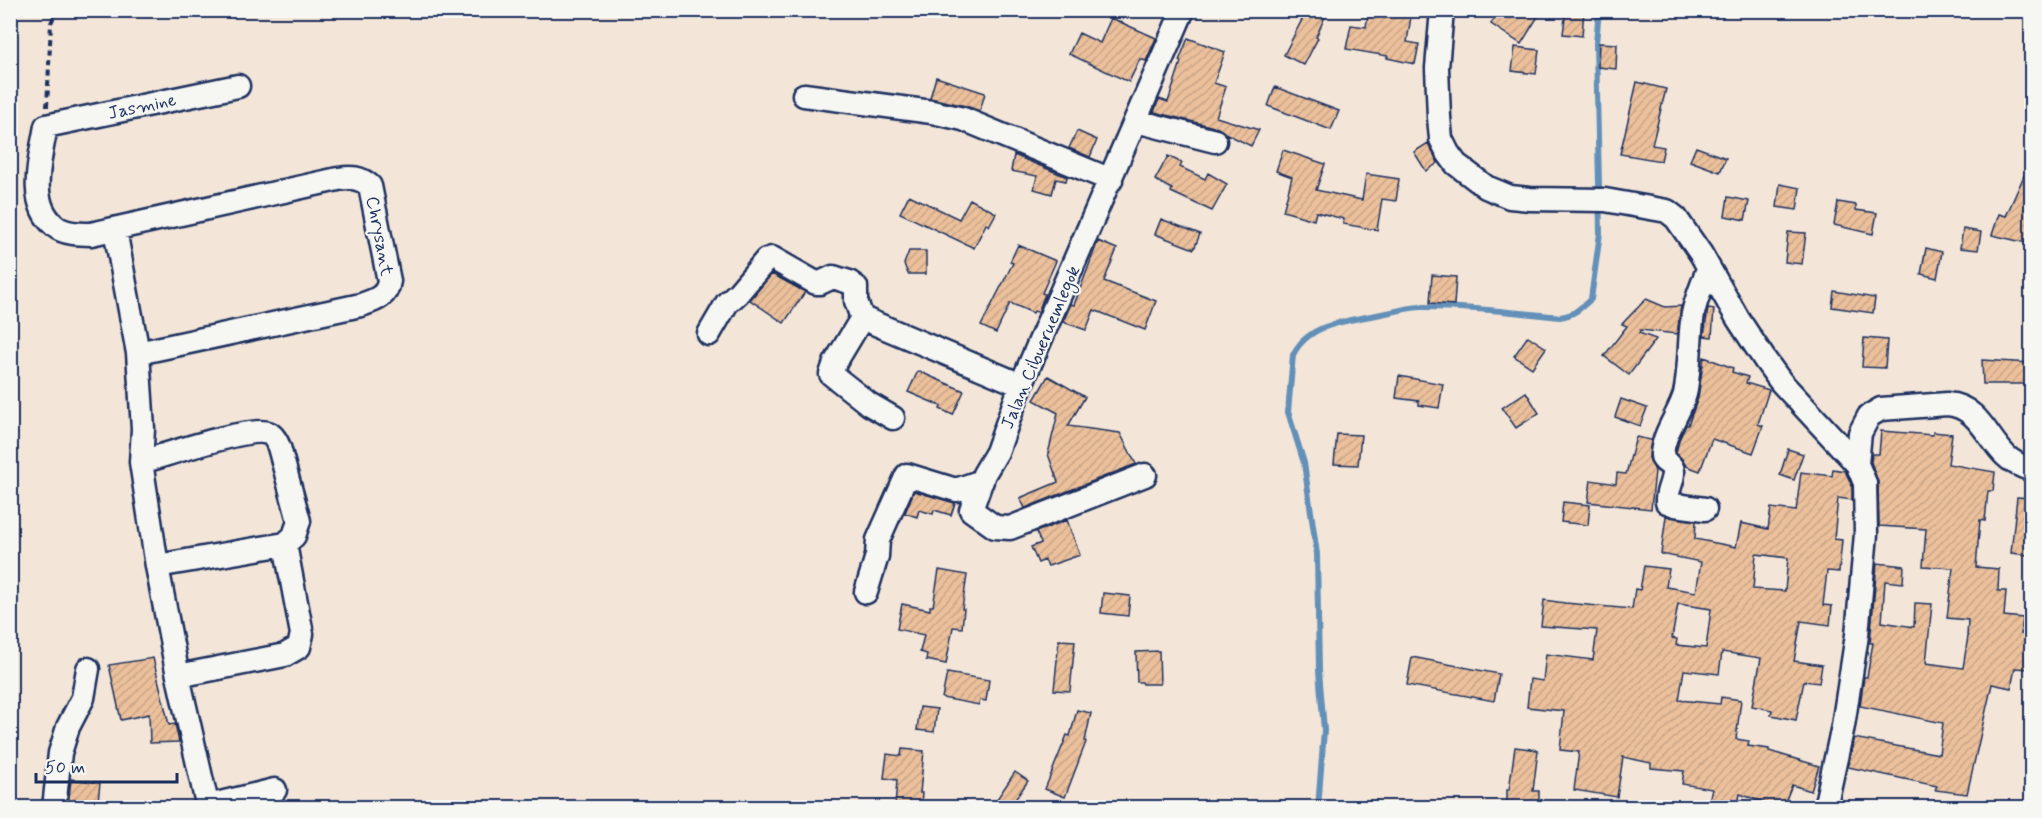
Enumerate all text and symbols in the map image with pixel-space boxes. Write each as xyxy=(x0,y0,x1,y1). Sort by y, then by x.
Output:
street label: Jasmine xyxy=(106,88,178,126)
street label: Chrysant xyxy=(360,194,399,278)
street label: Jalan Cibueruemlegok xyxy=(996,262,1087,433)
scale bar xyxy=(36,746,177,784)
text: 50 m xyxy=(45,756,85,780)

